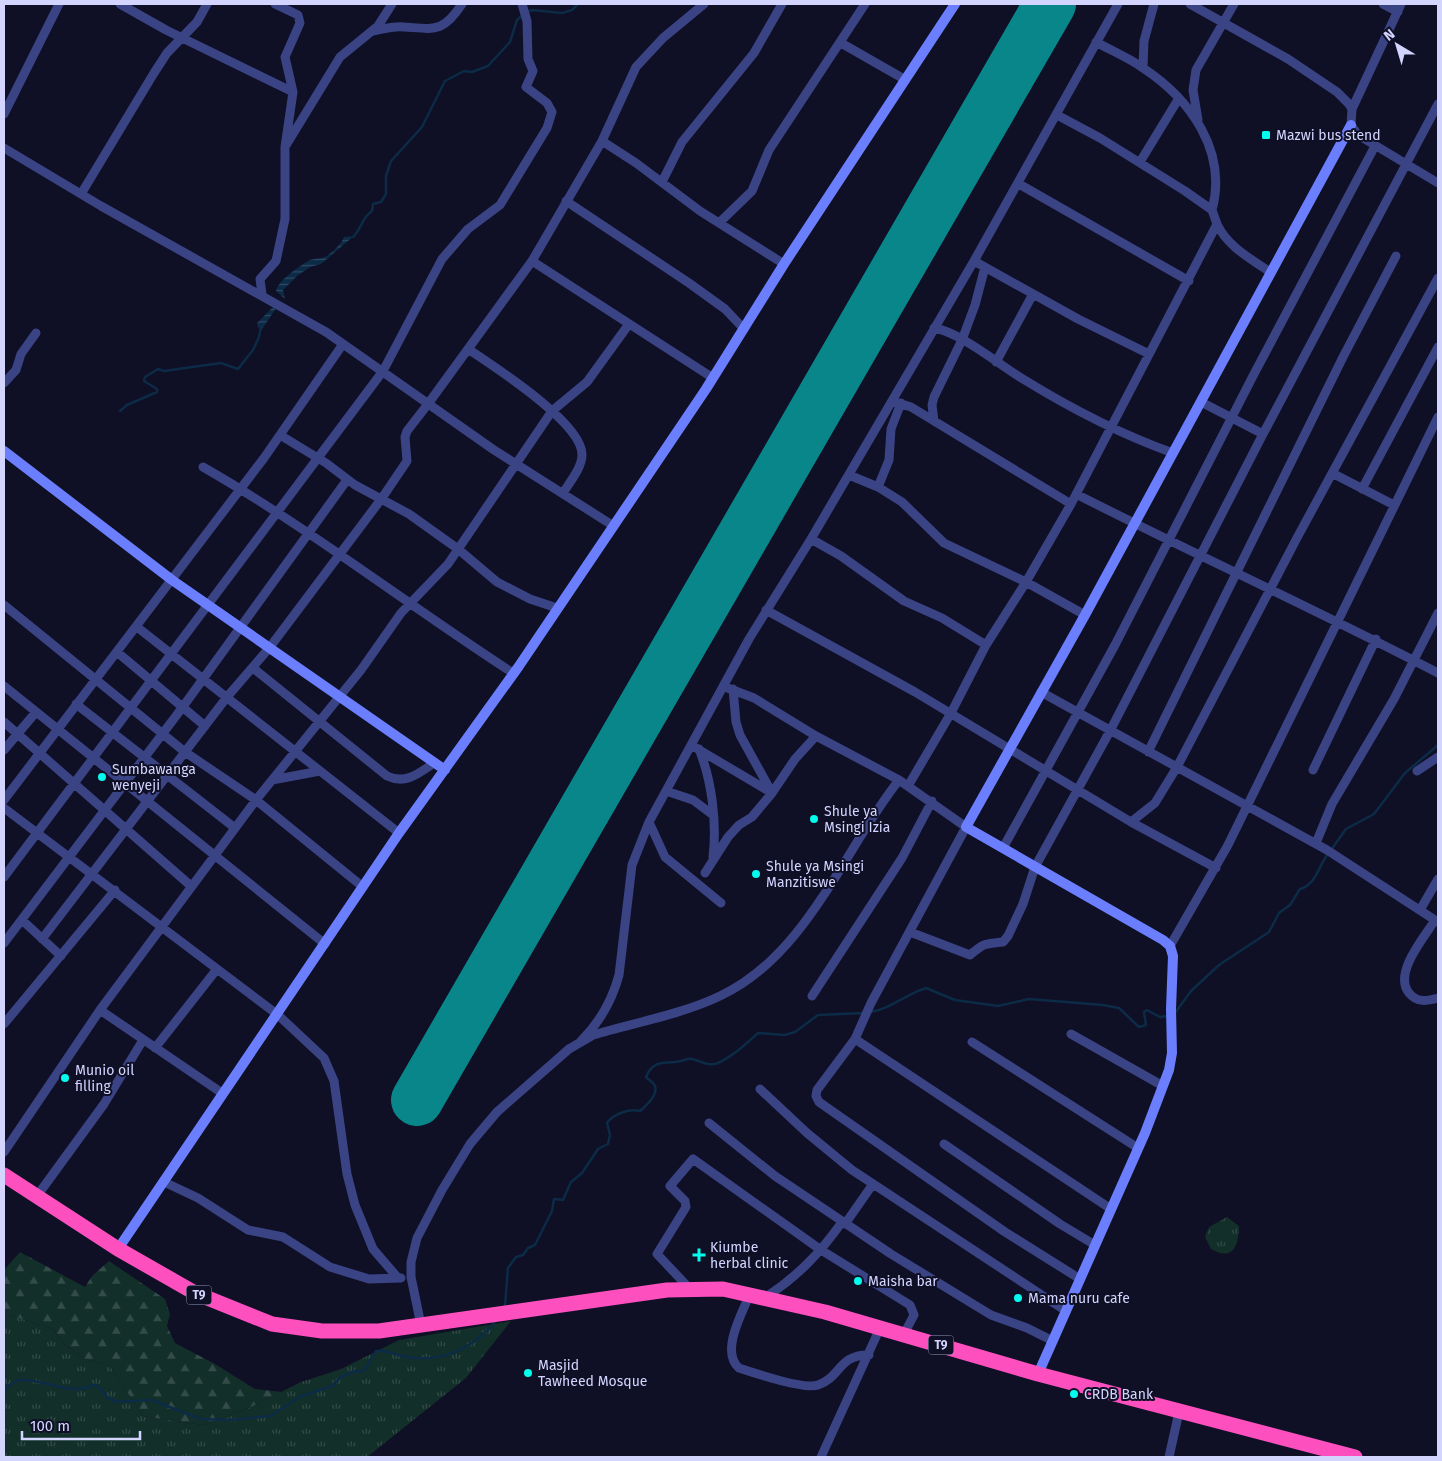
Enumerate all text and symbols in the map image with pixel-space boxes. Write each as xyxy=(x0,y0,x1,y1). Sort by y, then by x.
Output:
north arrow xyxy=(1372,20,1422,70)
text: N xyxy=(1380,26,1398,45)
place label: Mazwi bus stend xyxy=(1276,127,1381,144)
marker: Mazwi bus stend xyxy=(1260,129,1272,141)
place label: Sumbawanga wenyeji xyxy=(112,761,196,794)
marker: Sumbawanga wenyeji xyxy=(96,771,108,783)
place label: Shule ya Msingi Izia xyxy=(824,803,890,836)
marker: Shule ya Msingi Izia xyxy=(808,813,820,825)
place label: Shule ya Msingi Manzitiswe xyxy=(766,858,864,891)
marker: Shule ya Msingi Manzitiswe xyxy=(750,868,762,880)
place label: Munio oil filling xyxy=(75,1062,134,1095)
marker: Munio oil filling xyxy=(59,1072,71,1084)
place label: Kiumbe herbal clinic xyxy=(710,1239,789,1272)
marker: Kiumbe herbal clinic xyxy=(692,1248,706,1262)
place label: Maisha bar xyxy=(868,1273,938,1290)
marker: Maisha bar xyxy=(852,1275,864,1287)
road number: T9 xyxy=(186,1286,212,1304)
place label: Mama nuru cafe xyxy=(1028,1290,1130,1307)
marker: Mama nuru cafe xyxy=(1012,1292,1024,1304)
road number: T9 xyxy=(928,1336,954,1354)
place label: Masjid Tawheed Mosque xyxy=(538,1357,647,1390)
marker: Masjid Tawheed Mosque xyxy=(522,1367,534,1379)
place label: CRDB Bank xyxy=(1084,1386,1154,1403)
marker: CRDB Bank xyxy=(1068,1388,1080,1400)
scale bar xyxy=(22,1408,140,1440)
text: 100 m xyxy=(30,1417,70,1435)

